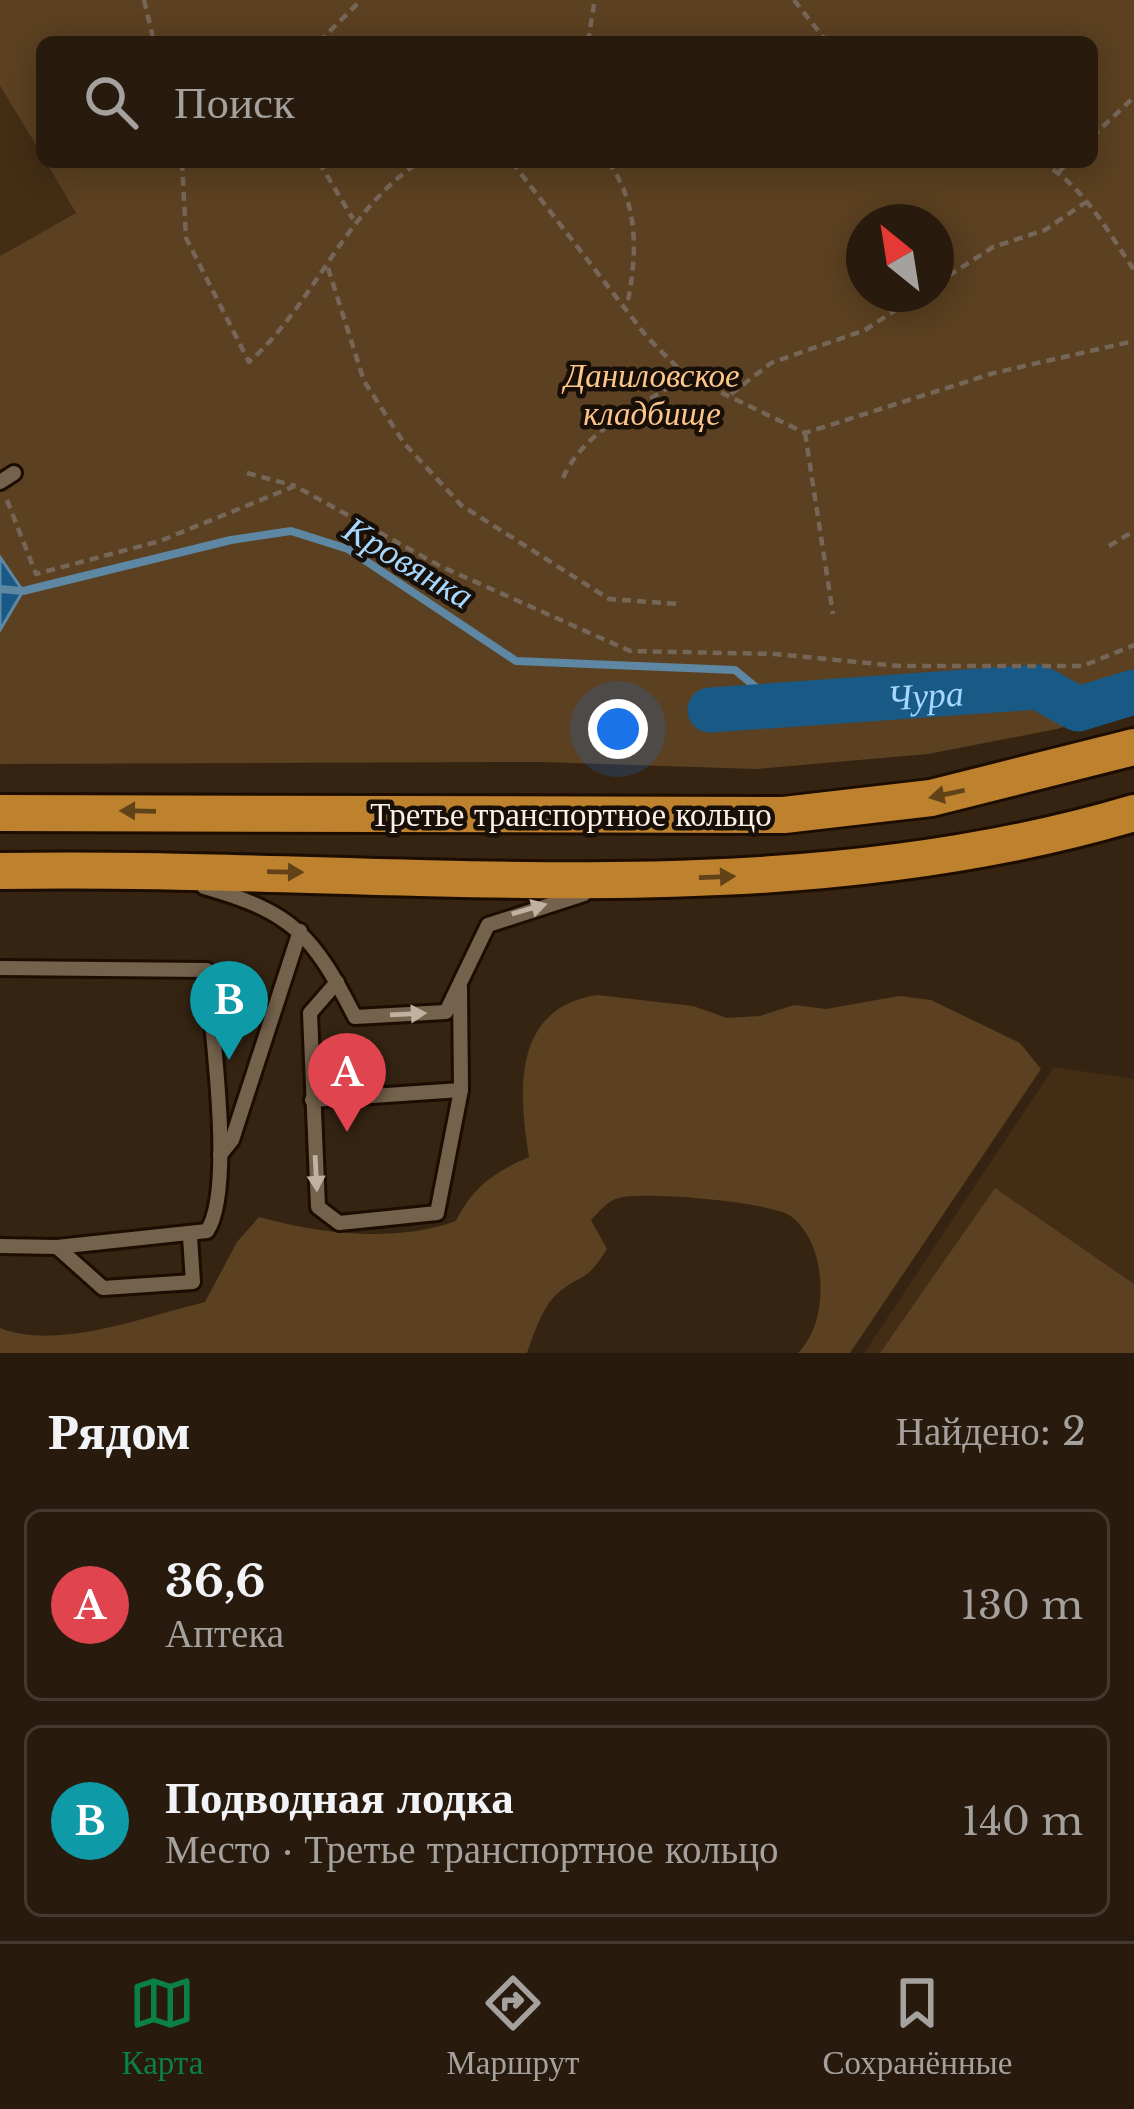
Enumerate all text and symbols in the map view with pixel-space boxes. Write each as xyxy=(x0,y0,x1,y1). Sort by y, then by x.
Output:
search box xyxy=(36,36,1098,168)
icon: search xyxy=(78,69,144,135)
text: Поиск xyxy=(174,74,295,130)
north arrow xyxy=(846,204,954,312)
park label: Даниловское кладбище xyxy=(561,355,740,434)
water label: Кровянка xyxy=(335,506,482,619)
water label: Чура xyxy=(886,670,965,721)
your location xyxy=(588,699,648,759)
one-way arrow xyxy=(927,785,965,804)
street label: Третье транспортное кольцо xyxy=(370,794,772,835)
one-way arrow xyxy=(118,801,156,821)
one-way arrow xyxy=(267,862,305,881)
one-way arrow xyxy=(699,867,737,886)
one-way arrow xyxy=(511,899,548,918)
pin: B xyxy=(190,961,268,1060)
one-way arrow xyxy=(390,1004,428,1023)
pin: A xyxy=(308,1033,386,1132)
one-way arrow xyxy=(307,1155,326,1192)
text: Рядом xyxy=(48,1400,191,1463)
text: Найдено: 2 xyxy=(896,1407,1086,1456)
text: 36,6 xyxy=(165,1553,266,1609)
text: A xyxy=(74,1581,106,1630)
text: 130 m xyxy=(961,1581,1083,1630)
text: Аптека xyxy=(165,1609,284,1658)
text: Подводная лодка xyxy=(165,1769,514,1825)
text: B xyxy=(74,1797,106,1846)
text: 140 m xyxy=(962,1797,1083,1846)
text: Место · Третье транспортное кольцо xyxy=(165,1825,779,1874)
tab: Карта xyxy=(122,1970,203,2083)
tab: Маршрут xyxy=(447,1970,579,2083)
tab: Сохранённые xyxy=(823,1970,1012,2083)

